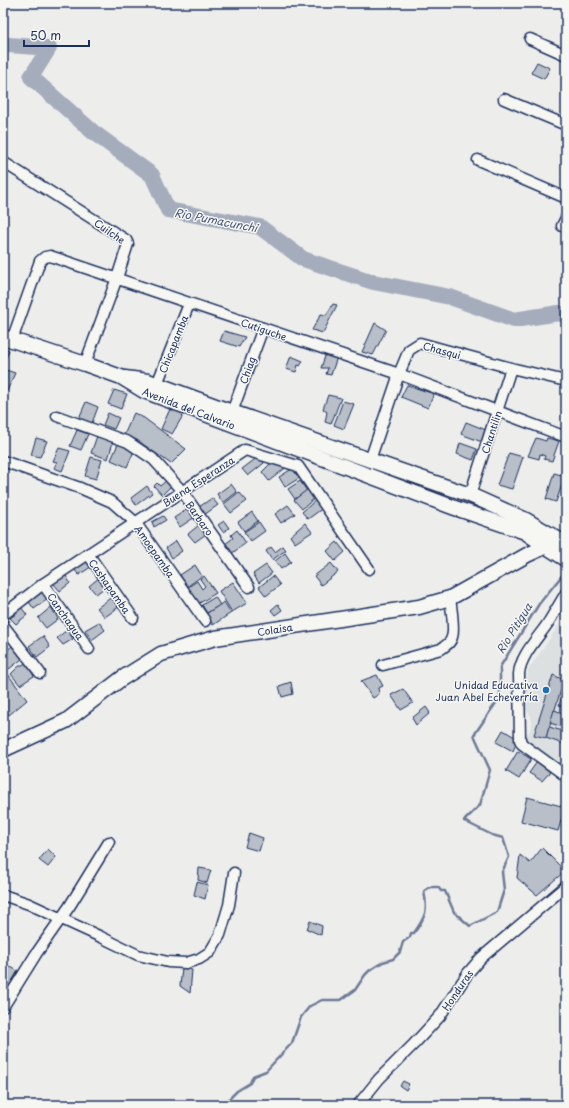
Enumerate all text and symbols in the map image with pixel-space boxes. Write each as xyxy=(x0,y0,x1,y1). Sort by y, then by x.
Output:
scale bar xyxy=(24,22,89,48)
text: 50 m xyxy=(30,26,61,44)
water label: Rio Pumacunchi xyxy=(173,204,261,237)
street label: Cuilche xyxy=(91,215,129,247)
street label: Chicapamba xyxy=(155,312,192,375)
street label: Cutiguche xyxy=(239,314,289,344)
street label: Chasqui xyxy=(421,338,463,362)
street label: Chiag xyxy=(235,354,259,386)
street label: Avenida del Calvario xyxy=(140,383,238,433)
street label: Chantilin xyxy=(477,409,505,455)
street label: Buena Esperanza xyxy=(159,452,238,510)
street label: Barbaro xyxy=(183,498,218,539)
street label: Amoepamba xyxy=(131,522,179,581)
street label: Cashapamba xyxy=(86,556,135,617)
street label: Canchagua xyxy=(44,589,88,643)
water label: Rio Pitigua xyxy=(492,599,537,657)
street label: Colaisa xyxy=(256,619,295,639)
place label: Unidad Educativa Juan Abel Echeverría xyxy=(436,677,539,704)
marker: Unidad Educativa Juan Abel Echeverría xyxy=(541,685,551,695)
street label: Honduras xyxy=(438,966,476,1013)

